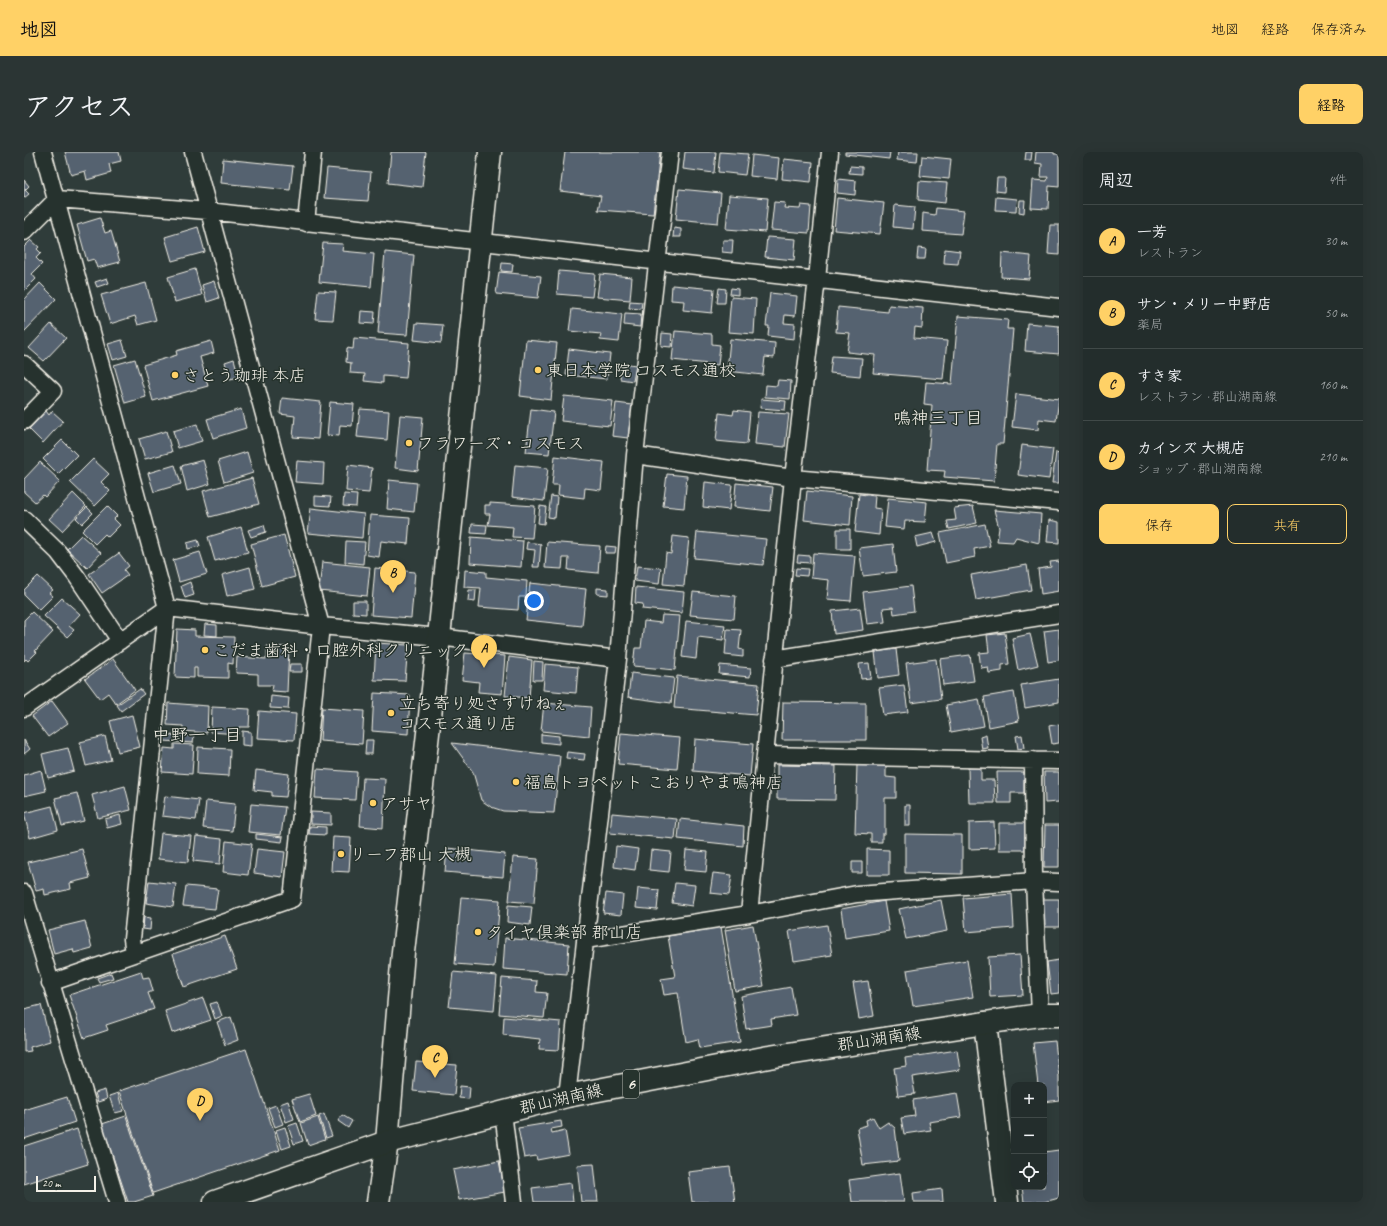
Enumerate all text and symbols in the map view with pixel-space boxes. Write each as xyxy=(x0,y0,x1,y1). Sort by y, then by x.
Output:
text: 地図 xyxy=(20,18,58,42)
text: 地図 xyxy=(1211,21,1239,38)
text: 経路 xyxy=(1261,21,1289,38)
text: 保存済み xyxy=(1311,21,1367,38)
button: 経路 xyxy=(1299,84,1363,124)
text: アクセス xyxy=(24,89,134,124)
text: 周辺 xyxy=(1099,170,1133,191)
text: 4件 xyxy=(1328,172,1347,188)
text: 一芳 xyxy=(1137,223,1167,242)
text: A xyxy=(1109,233,1115,249)
text: 30 m xyxy=(1325,233,1347,249)
text: レストラン xyxy=(1137,245,1203,261)
text: サン・メリー中野店 xyxy=(1137,295,1272,314)
text: B xyxy=(1109,305,1115,321)
text: 50 m xyxy=(1325,305,1347,321)
text: 薬局 xyxy=(1137,317,1163,333)
place label: 東日本学院 コスモス通校 xyxy=(546,360,736,381)
place label: さとう珈琲 本店 xyxy=(183,365,306,386)
marker: 東日本学院 コスモス通校 xyxy=(533,365,543,375)
text: すき家 xyxy=(1137,367,1182,386)
marker: さとう珈琲 本店 xyxy=(170,370,180,380)
text: C xyxy=(1109,377,1115,393)
text: 160 m xyxy=(1319,377,1347,393)
text: レストラン · 郡山湖南線 xyxy=(1137,389,1277,405)
district label: 鳴神三丁目 xyxy=(893,407,983,429)
place label: フラワーズ・コスモス xyxy=(417,433,585,454)
marker: フラワーズ・コスモス xyxy=(404,438,414,448)
text: カインズ 大槻店 xyxy=(1137,439,1246,458)
text: D xyxy=(1108,449,1116,465)
text: 210 m xyxy=(1319,449,1347,465)
text: ショップ · 郡山湖南線 xyxy=(1137,461,1262,477)
button: 保存 xyxy=(1099,504,1219,544)
button: 共有 xyxy=(1227,504,1347,544)
pin: B xyxy=(380,560,406,593)
your location xyxy=(524,591,544,611)
pin: A xyxy=(471,635,497,668)
place label: こだま歯科・口腔外科クリニック xyxy=(213,640,468,661)
marker: こだま歯科・口腔外科クリニック xyxy=(200,645,210,655)
place label: 立ち寄り処さすけねぇ コスモス通り店 xyxy=(399,693,569,734)
marker: 立ち寄り処さすけねぇ コスモス通り店 xyxy=(386,708,396,718)
district label: 中野一丁目 xyxy=(152,724,242,746)
place label: 福島トヨペット こおりやま鳴神店 xyxy=(524,772,783,793)
marker: 福島トヨペット こおりやま鳴神店 xyxy=(511,777,521,787)
place label: アサヤ xyxy=(381,793,432,814)
marker: アサヤ xyxy=(368,798,378,808)
place label: リーフ郡山 大槻 xyxy=(349,844,471,865)
marker: リーフ郡山 大槻 xyxy=(336,849,346,859)
place label: タイヤ倶楽部 郡山店 xyxy=(486,922,642,943)
marker: タイヤ倶楽部 郡山店 xyxy=(473,927,483,937)
street label: 郡山湖南線 xyxy=(835,1022,923,1056)
pin: C xyxy=(422,1045,448,1078)
road number: 6 xyxy=(623,1070,639,1098)
street label: 郡山湖南線 xyxy=(517,1079,605,1119)
map controls xyxy=(1011,1082,1047,1190)
button: + xyxy=(1011,1082,1047,1118)
pin: D xyxy=(187,1088,213,1121)
button: − xyxy=(1011,1118,1047,1154)
button: locate xyxy=(1011,1154,1047,1190)
scale bar xyxy=(36,1174,96,1193)
text: 20 m xyxy=(42,1176,61,1190)

